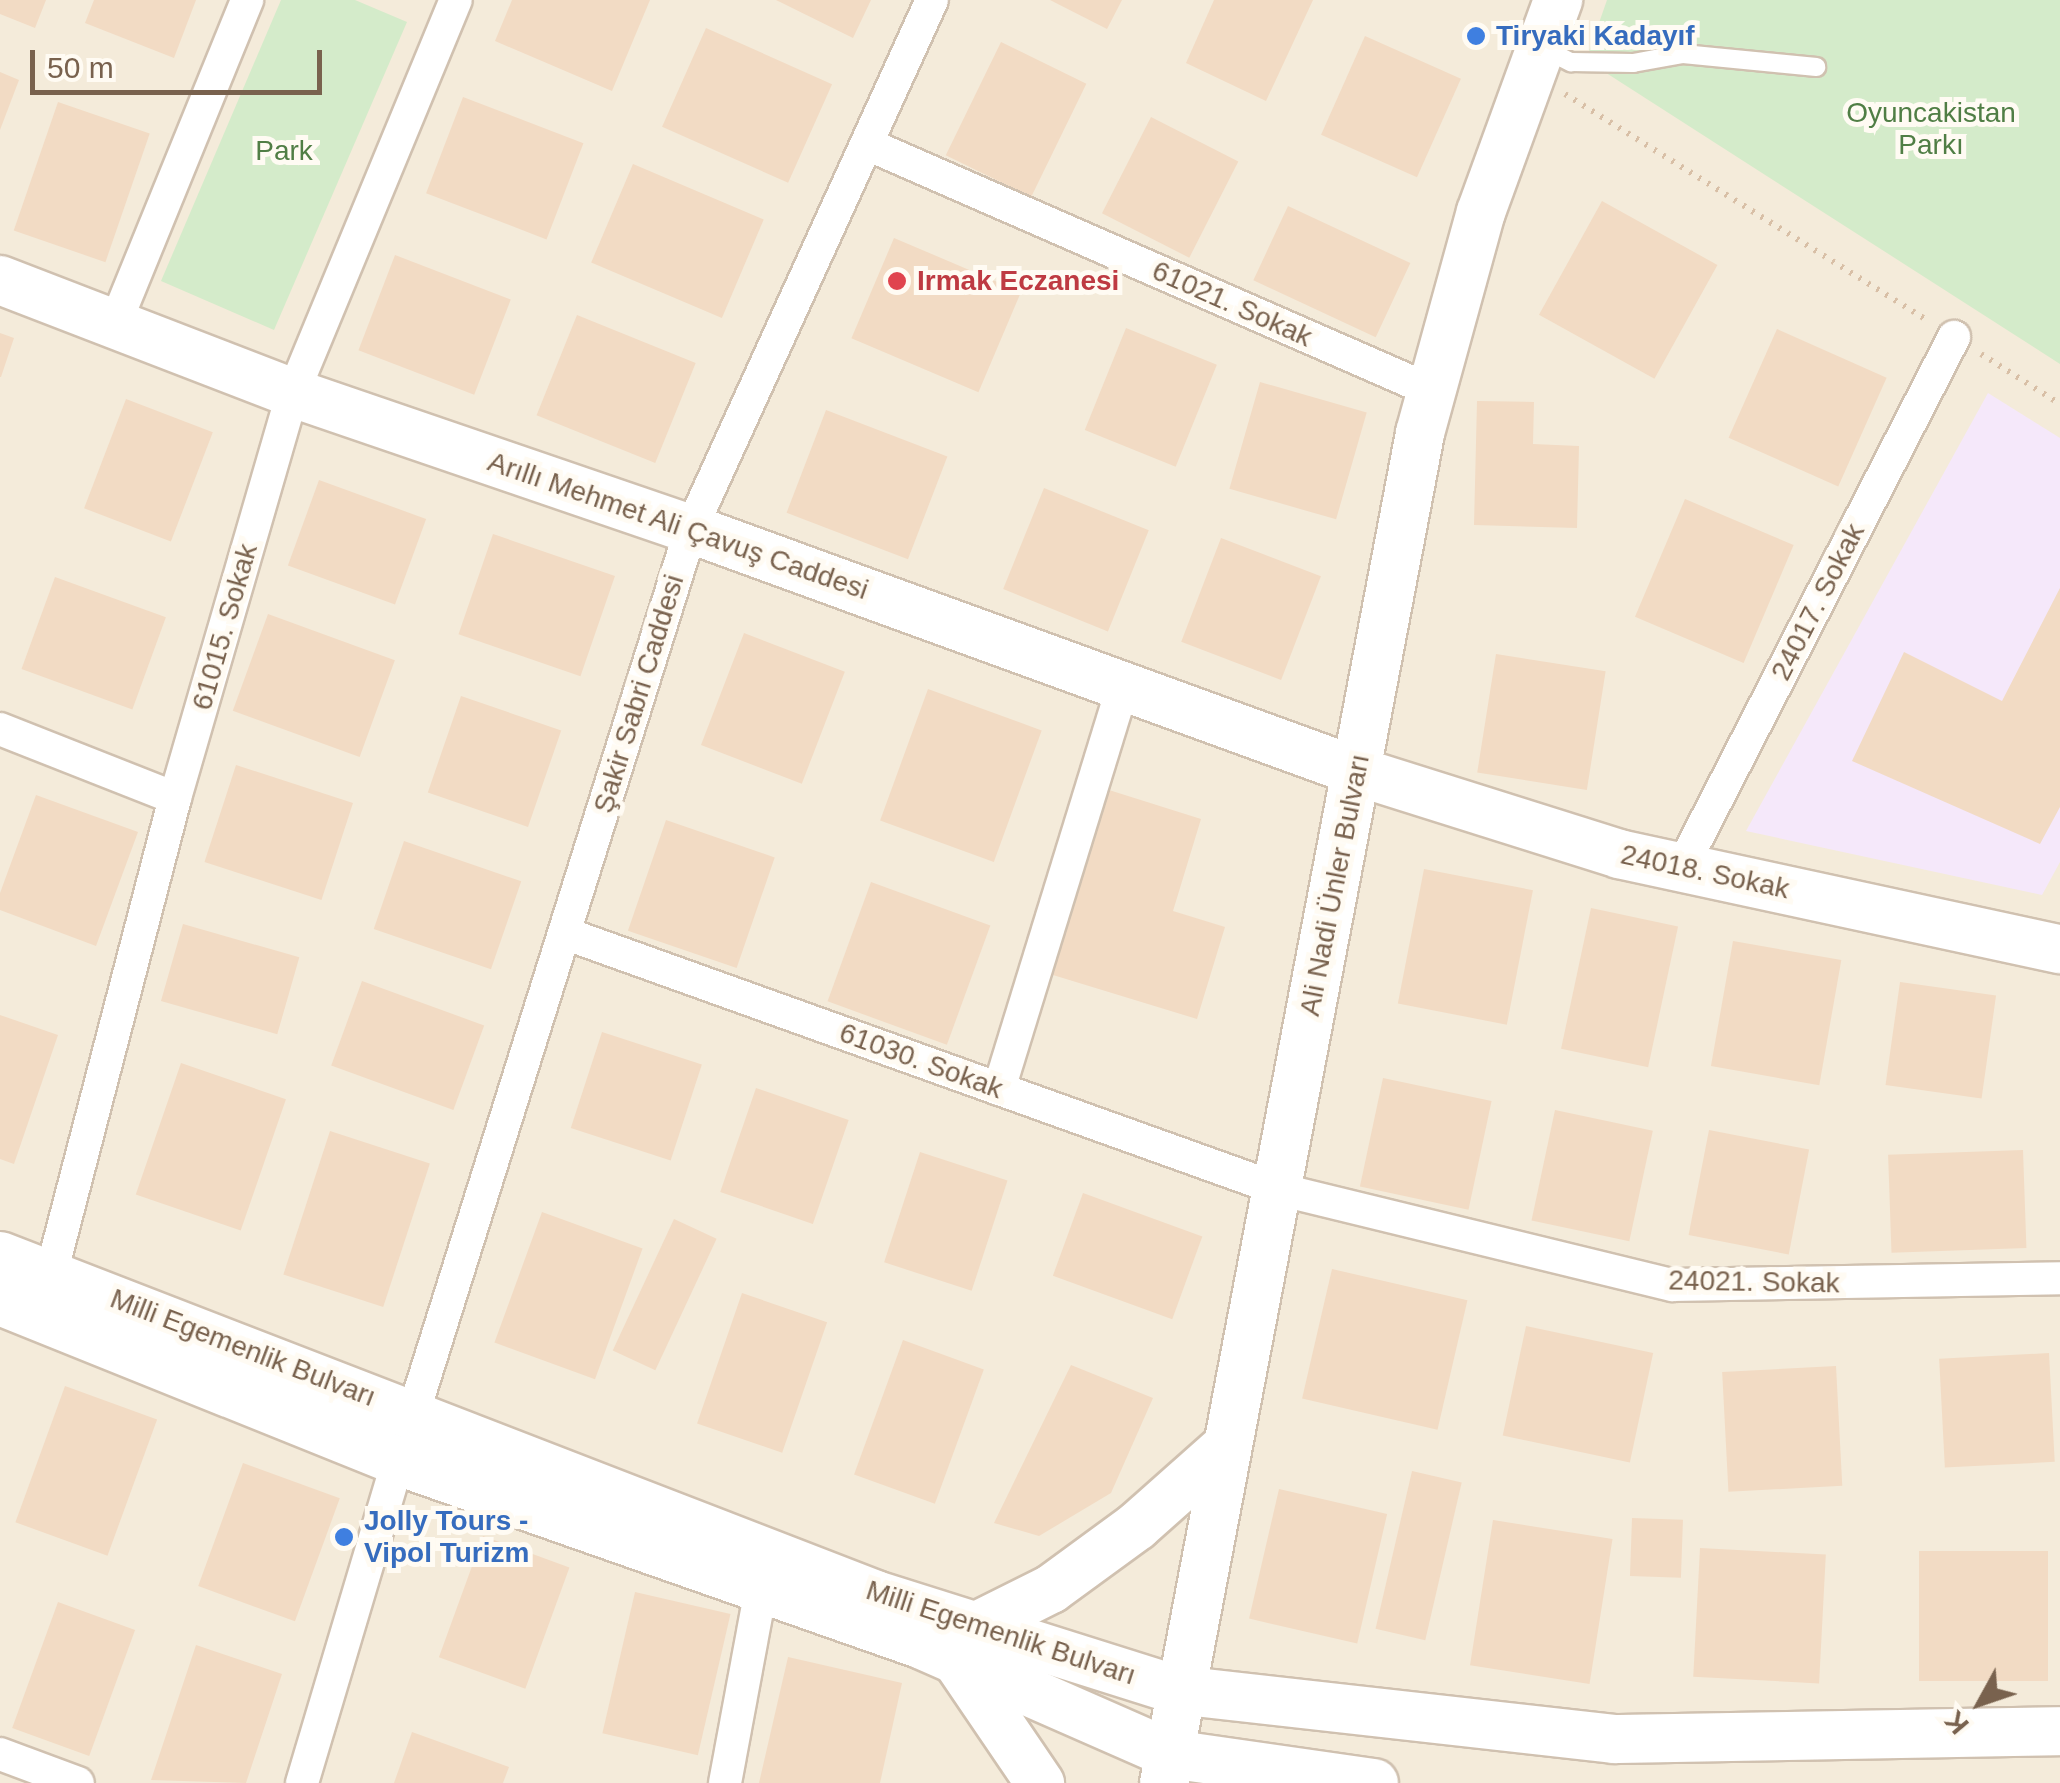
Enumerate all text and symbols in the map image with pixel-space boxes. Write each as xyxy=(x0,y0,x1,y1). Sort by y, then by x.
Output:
place label: Tiryaki Kadayıf xyxy=(1496,19,1695,53)
marker: Tiryaki Kadayıf xyxy=(1465,25,1487,47)
scale bar xyxy=(35,30,328,92)
text: 50 m xyxy=(47,51,114,84)
park label: Oyuncakistan Parkı xyxy=(1846,96,2016,162)
park label: Park xyxy=(255,134,313,168)
street label: 61021. Sokak xyxy=(1147,254,1317,354)
place label: Irmak Eczanesi xyxy=(917,264,1119,298)
marker: Irmak Eczanesi xyxy=(886,270,908,292)
street label: Arıllı Mehmet Ali Çavuş Caddesi xyxy=(483,445,873,607)
street label: 24017. Sokak xyxy=(1764,518,1872,686)
street label: 61015. Sokak xyxy=(185,540,265,714)
street label: Şakir Sabri Caddesi xyxy=(587,571,691,817)
street label: Ali Nadi Ünler Bulvarı xyxy=(1293,751,1377,1019)
street label: 24018. Sokak xyxy=(1618,838,1792,906)
street label: 61030. Sokak xyxy=(835,1016,1007,1106)
street label: 24021. Sokak xyxy=(1668,1264,1840,1300)
street label: Milli Egemenlik Bulvarı xyxy=(106,1282,380,1414)
place label: Jolly Tours - Vipol Turizm xyxy=(364,1504,529,1570)
marker: Jolly Tours - Vipol Turizm xyxy=(333,1526,355,1548)
street label: Milli Egemenlik Bulvarı xyxy=(862,1574,1140,1692)
north arrow xyxy=(1930,1653,2030,1753)
text: K xyxy=(1938,1705,1975,1740)

